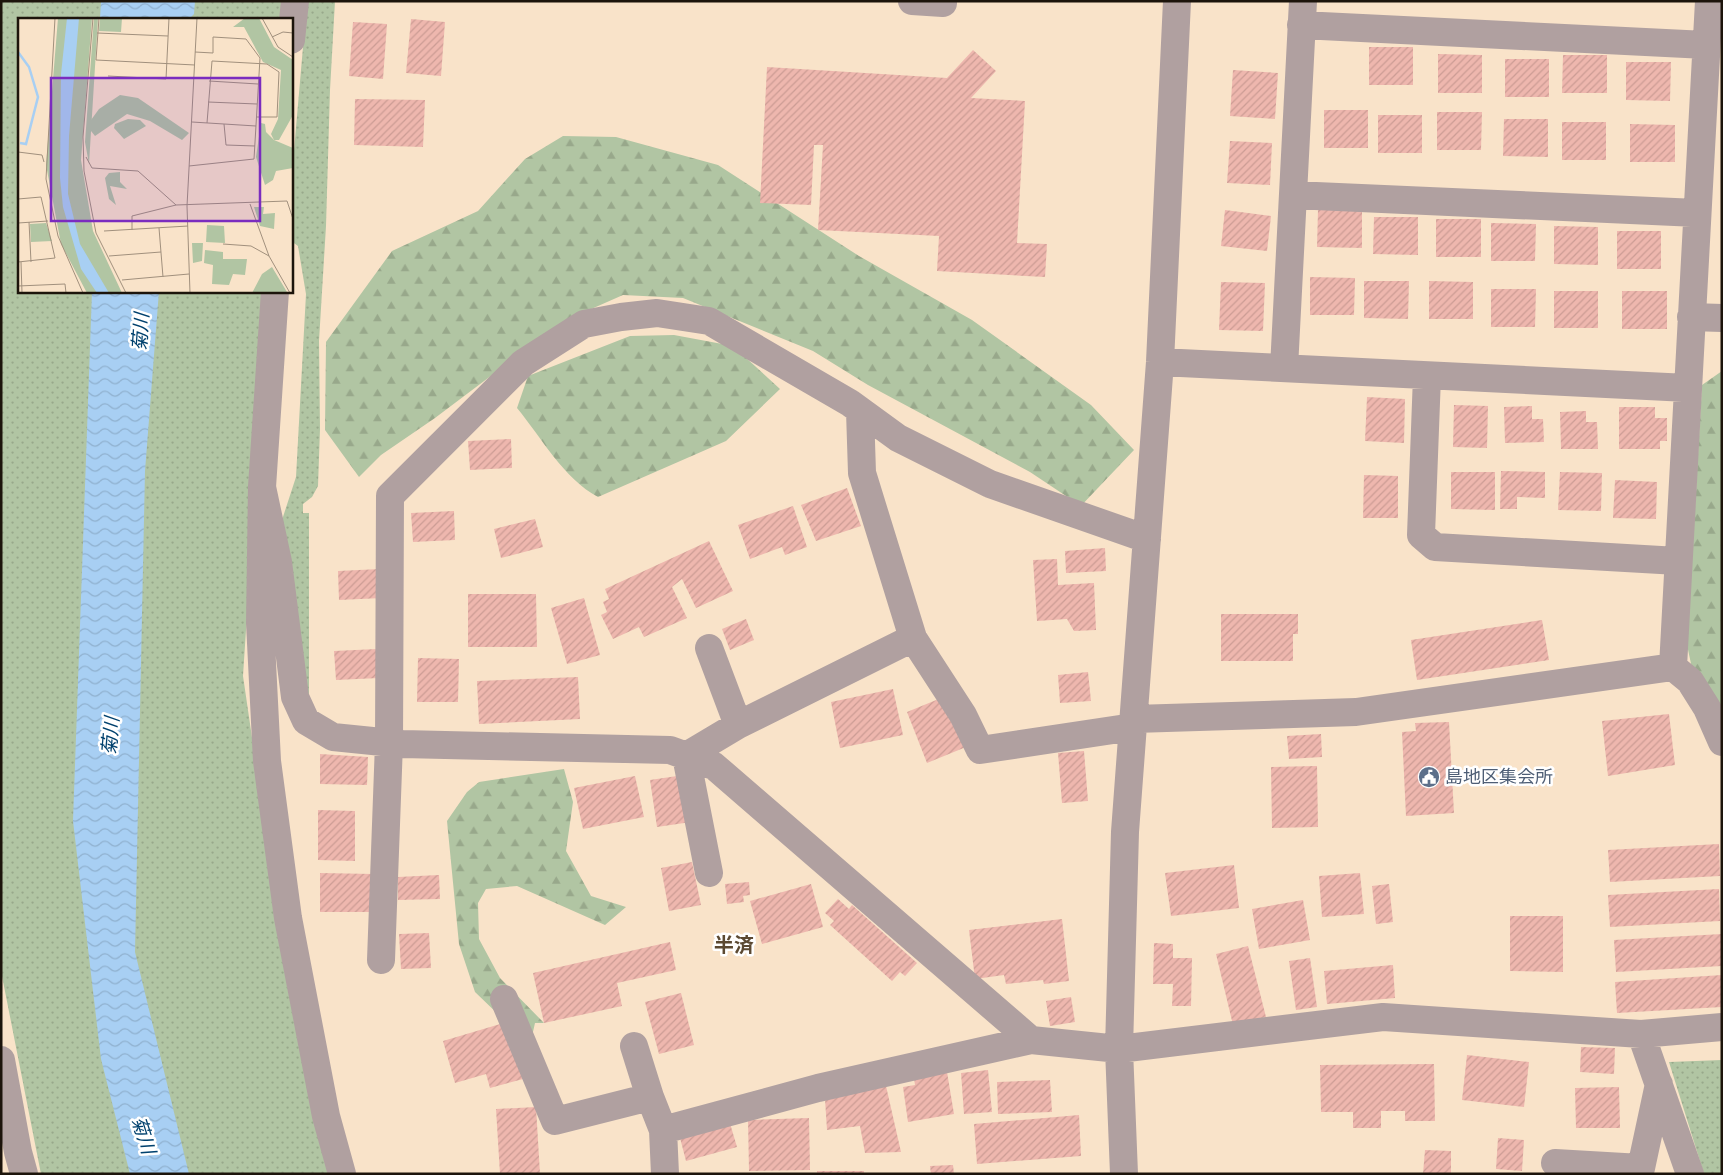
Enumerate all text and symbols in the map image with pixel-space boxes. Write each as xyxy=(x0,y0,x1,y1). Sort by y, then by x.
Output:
inset map xyxy=(18,18,292,292)
water label: 菊川 xyxy=(126,310,153,352)
water label: 菊川 xyxy=(95,714,124,756)
place label: 島地区集会所 xyxy=(1445,764,1553,788)
public building icon: 島地区集会所 xyxy=(1417,765,1441,789)
district label: 半済 xyxy=(714,931,754,958)
water label: 菊川 xyxy=(127,1113,163,1159)

